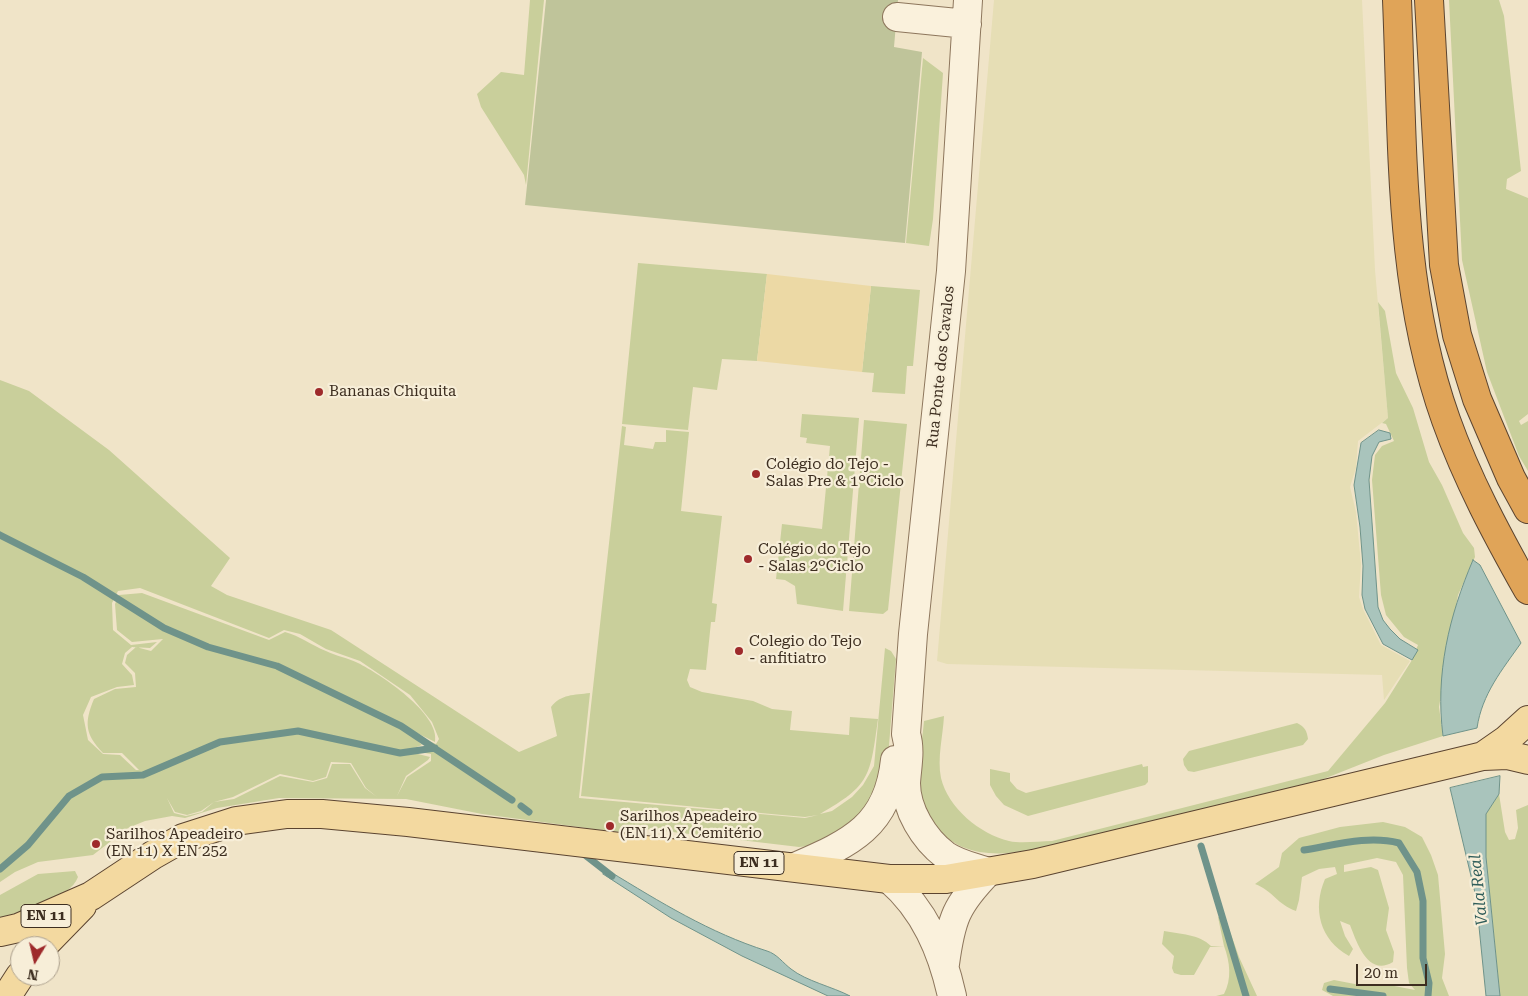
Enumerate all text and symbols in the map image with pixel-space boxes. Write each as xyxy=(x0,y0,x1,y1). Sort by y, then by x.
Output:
street label: Rua Ponte dos Cavalos xyxy=(924,285,958,449)
place label: Bananas Chiquita xyxy=(329,383,456,401)
marker: Bananas Chiquita xyxy=(313,386,325,398)
place label: Colégio do Tejo - Salas Pre & 1ºCiclo xyxy=(766,456,904,491)
marker: Colégio do Tejo - Salas Pre & 1ºCiclo xyxy=(750,468,762,480)
place label: Colégio do Tejo - Salas 2ºCiclo xyxy=(758,541,871,576)
marker: Colégio do Tejo - Salas 2ºCiclo xyxy=(742,553,754,565)
place label: Colegio do Tejo - anfitiatro xyxy=(749,633,862,668)
marker: Colegio do Tejo - anfitiatro xyxy=(733,645,745,657)
place label: Sarilhos Apeadeiro (EN 11) X Cemitério xyxy=(620,808,762,843)
marker: Sarilhos Apeadeiro (EN 11) X Cemitério xyxy=(604,820,616,832)
place label: Sarilhos Apeadeiro (EN 11) X EN 252 xyxy=(106,826,243,861)
marker: Sarilhos Apeadeiro (EN 11) X EN 252 xyxy=(90,838,102,850)
road number: EN 11 xyxy=(734,851,784,874)
water label: Vala Real xyxy=(1466,854,1492,926)
road number: EN 11 xyxy=(21,904,71,928)
north arrow xyxy=(10,936,60,986)
scale bar xyxy=(1358,954,1429,986)
text: 20 m xyxy=(1364,964,1398,982)
text: N xyxy=(26,966,39,984)

